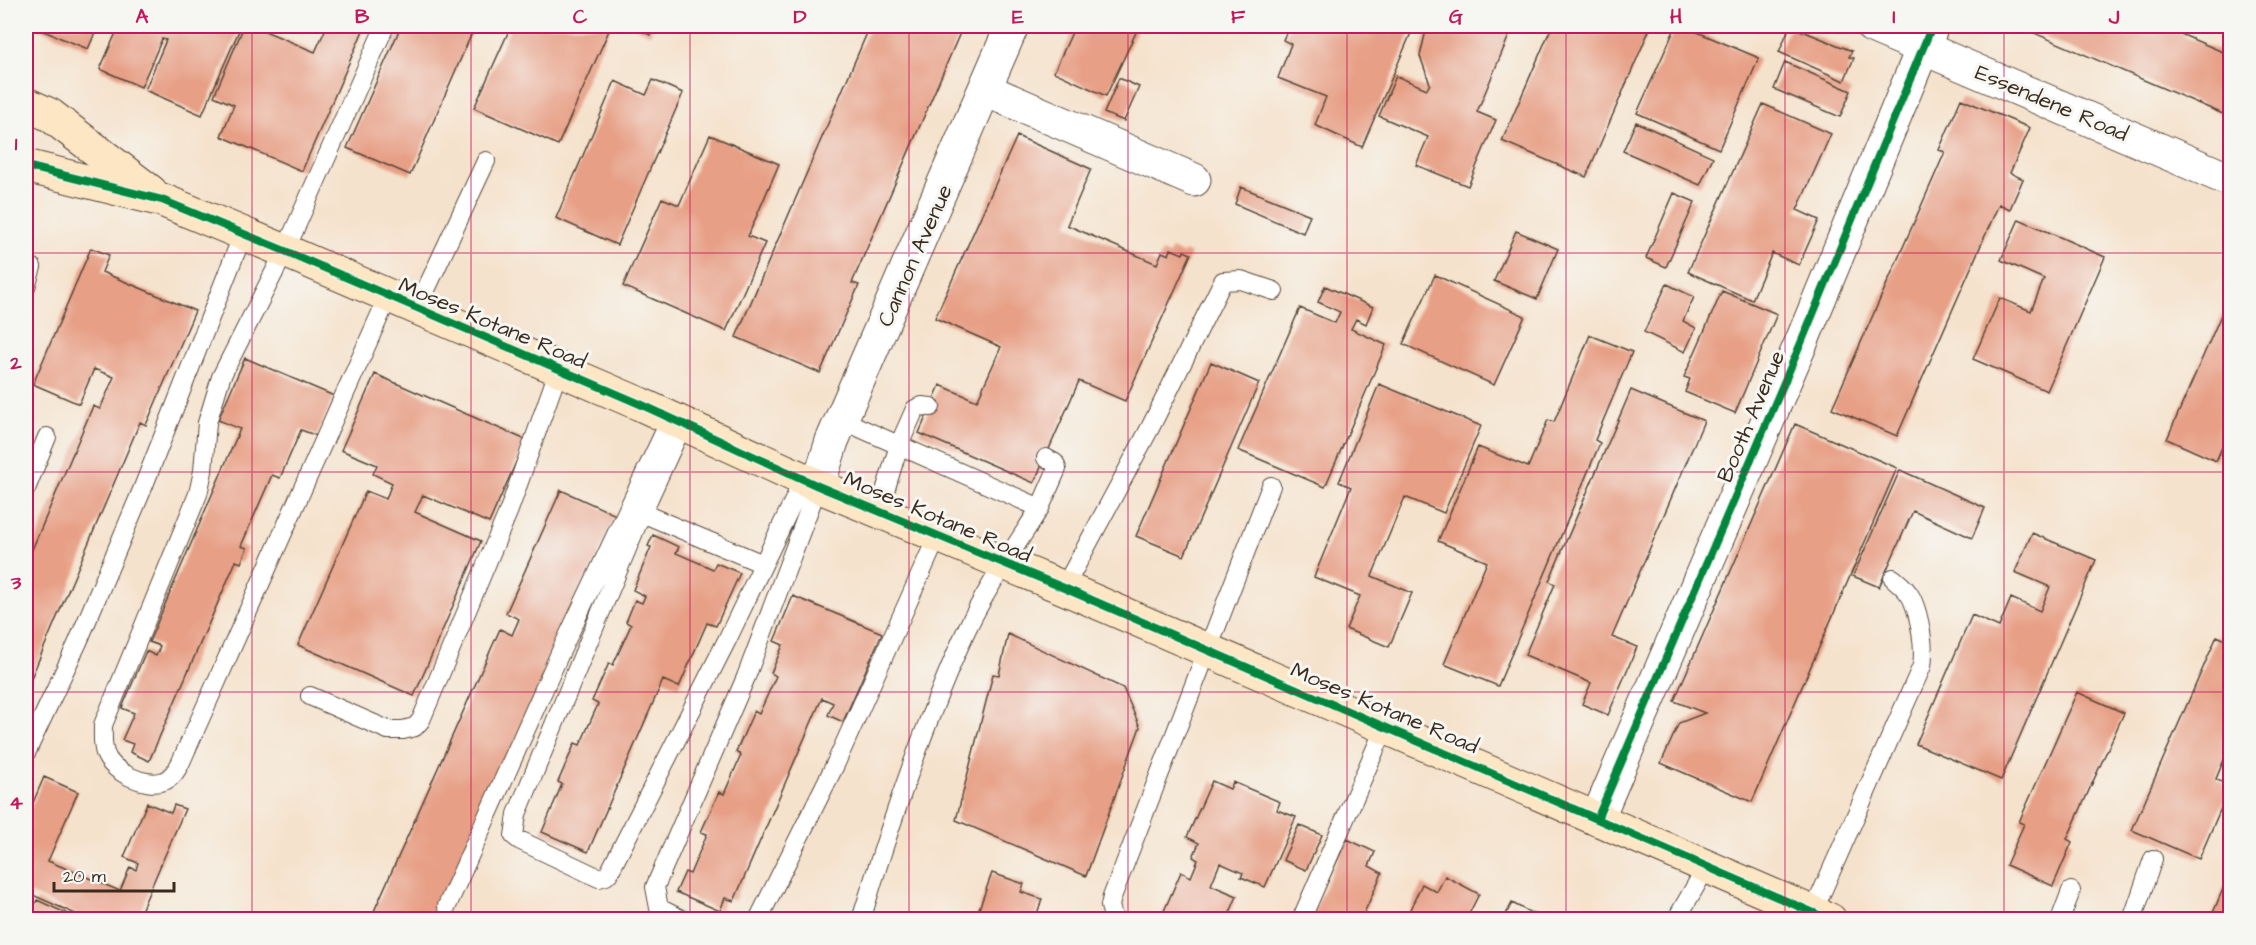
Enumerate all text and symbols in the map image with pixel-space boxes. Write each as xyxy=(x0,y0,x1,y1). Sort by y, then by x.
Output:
text: A xyxy=(136,3,149,31)
text: B xyxy=(355,3,370,31)
text: C xyxy=(573,3,588,31)
text: D xyxy=(794,3,807,31)
text: E xyxy=(1012,3,1024,31)
text: F xyxy=(1231,3,1246,31)
text: G xyxy=(1449,3,1463,31)
text: H xyxy=(1670,3,1682,31)
text: I xyxy=(1892,3,1896,31)
text: J xyxy=(2108,3,2120,31)
street label: Essendene Road xyxy=(1970,57,2133,150)
text: 1 xyxy=(15,130,18,158)
street label: Cannon Avenue xyxy=(870,180,961,332)
street label: Moses Kotane Road xyxy=(394,270,591,377)
street label: Booth Avenue xyxy=(1710,346,1793,487)
text: 2 xyxy=(9,349,22,377)
street label: Moses Kotane Road xyxy=(839,464,1036,571)
text: 3 xyxy=(10,569,22,597)
street label: Moses Kotane Road xyxy=(1286,655,1483,762)
text: 4 xyxy=(9,789,23,817)
scale bar xyxy=(54,855,174,893)
text: 20 m xyxy=(63,864,106,889)

